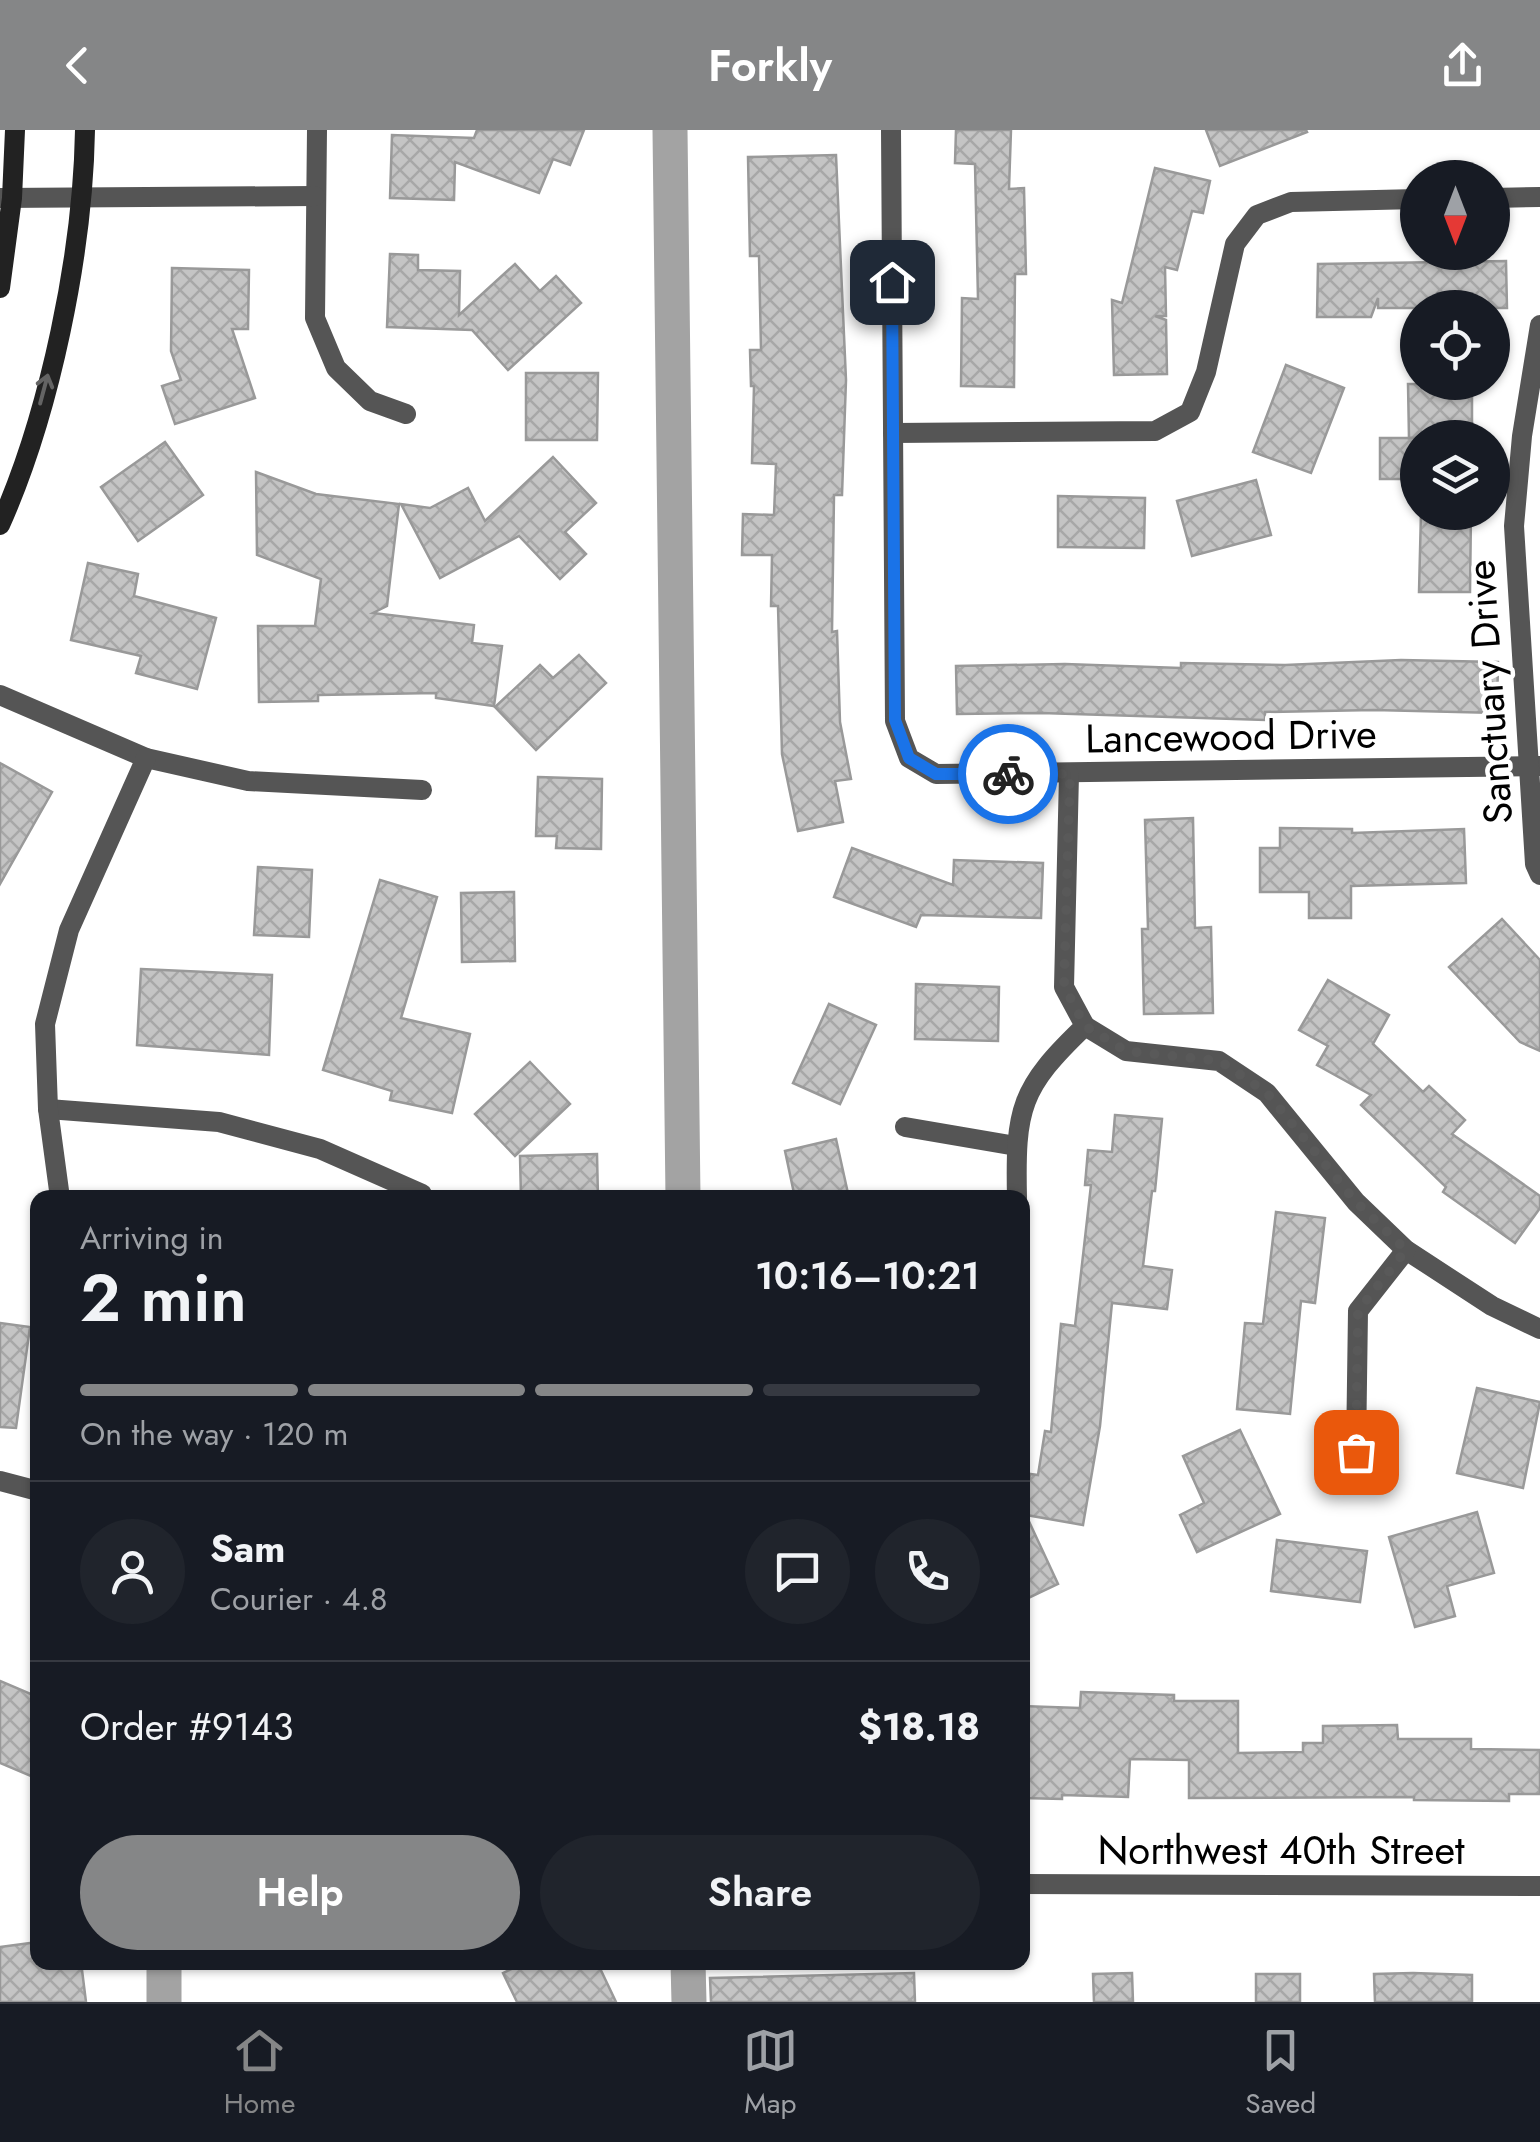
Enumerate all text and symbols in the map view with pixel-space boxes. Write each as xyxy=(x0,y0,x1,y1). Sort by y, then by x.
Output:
text: Forkly xyxy=(708,33,832,98)
icon: back xyxy=(50,38,105,93)
icon: share xyxy=(1435,38,1490,93)
north arrow xyxy=(1400,160,1510,270)
map controls xyxy=(1400,160,1510,530)
pin xyxy=(850,240,935,325)
icon: home xyxy=(865,255,920,310)
button: locate xyxy=(1400,290,1510,400)
one-way arrow xyxy=(36,374,55,405)
button: layers xyxy=(1400,420,1510,530)
street label: Sanctuary Drive xyxy=(1451,558,1527,826)
street label: Lancewood Drive xyxy=(1085,704,1377,768)
courier xyxy=(958,724,1058,824)
icon: bike xyxy=(981,747,1036,802)
text: Arriving in xyxy=(80,1215,224,1261)
text: 10:16–10:21 xyxy=(755,1248,980,1303)
text: 2 min xyxy=(80,1251,247,1345)
pin xyxy=(1314,1410,1399,1495)
text: On the way · 120 m xyxy=(80,1411,348,1457)
icon: bag xyxy=(1329,1425,1384,1480)
button: person xyxy=(80,1519,185,1624)
button: chat xyxy=(745,1519,850,1624)
button: phone xyxy=(875,1519,980,1624)
text: Sam xyxy=(210,1521,285,1576)
text: Courier · 4.8 xyxy=(210,1576,387,1622)
text: Order #9143 xyxy=(80,1699,294,1754)
text: $18.18 xyxy=(858,1699,980,1754)
street label: Northwest 40th Street xyxy=(1097,1821,1465,1879)
button: Help xyxy=(80,1835,520,1950)
button: Share xyxy=(540,1835,980,1950)
tab: Home xyxy=(224,2023,295,2124)
tab: Map xyxy=(743,2023,798,2124)
tab: Saved xyxy=(1245,2023,1316,2124)

